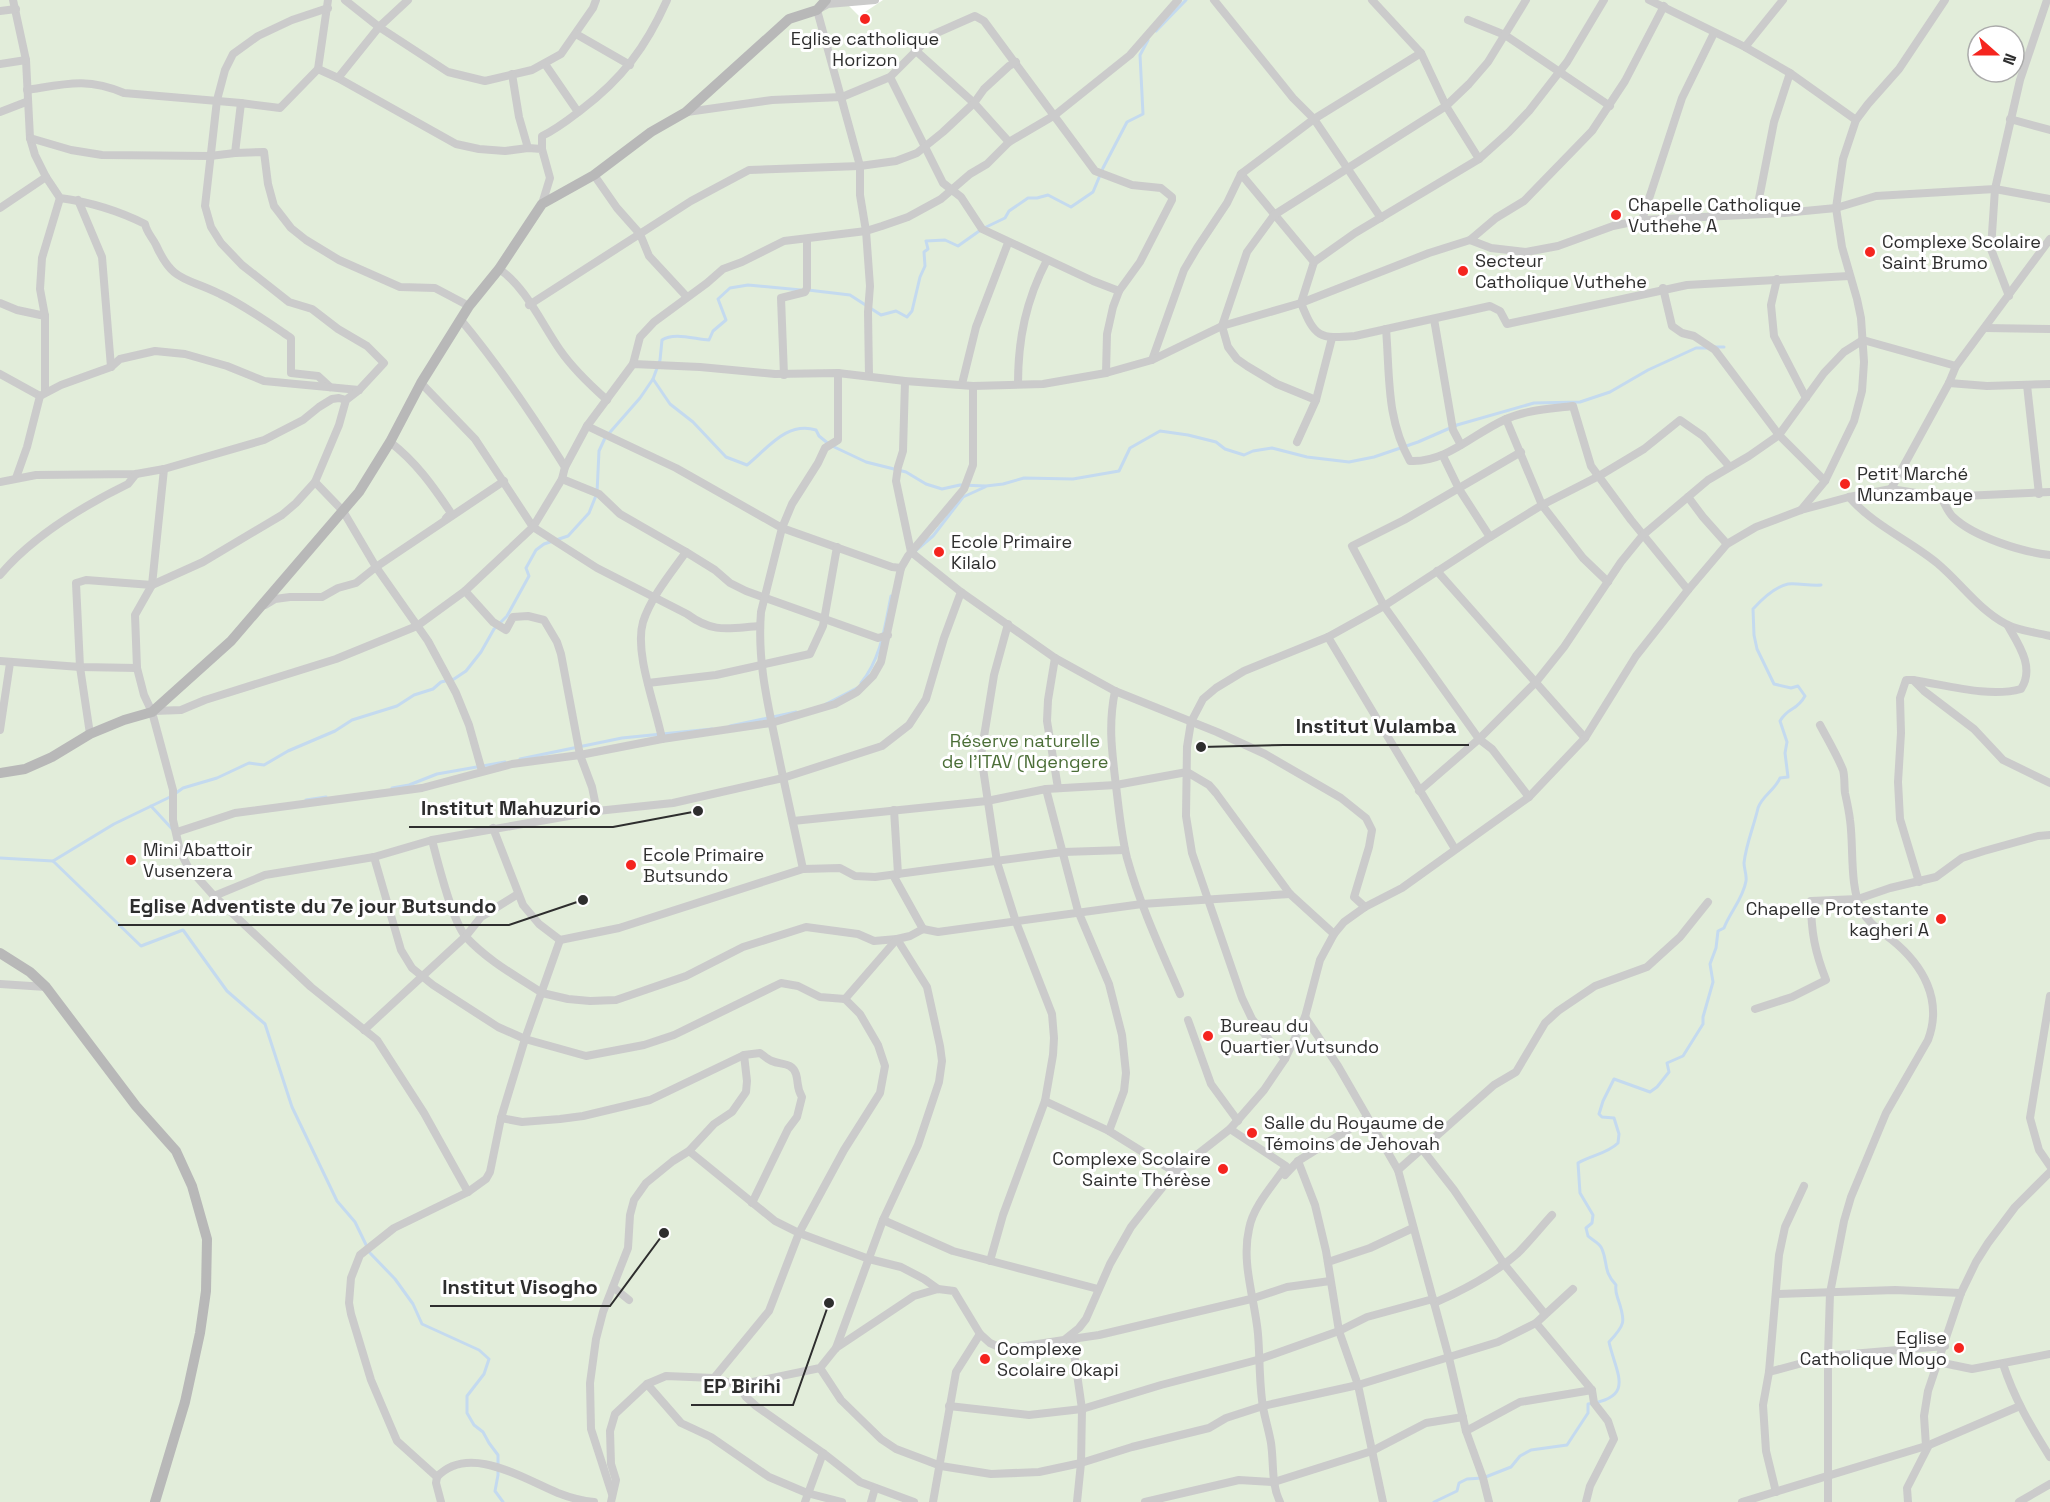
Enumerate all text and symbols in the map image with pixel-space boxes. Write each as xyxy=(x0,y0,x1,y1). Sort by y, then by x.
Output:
marker: Eglise catholique Horizon xyxy=(858,12,872,26)
north arrow xyxy=(1966,24,2026,84)
place label: Eglise catholique Horizon xyxy=(791,27,939,71)
text: N xyxy=(1998,50,2021,68)
place label: Chapelle Catholique Vuthehe A xyxy=(1628,193,1801,237)
marker: Chapelle Catholique Vuthehe A xyxy=(1609,208,1623,222)
place label: Complexe Scolaire Saint Brumo xyxy=(1882,230,2041,274)
marker: Complexe Scolaire Saint Brumo xyxy=(1863,245,1877,259)
place label: Secteur Catholique Vuthehe xyxy=(1475,249,1647,293)
marker: Secteur Catholique Vuthehe xyxy=(1456,264,1470,278)
place label: Petit Marché Munzambaye xyxy=(1857,462,1973,506)
marker: Petit Marché Munzambaye xyxy=(1838,477,1852,491)
place label: Ecole Primaire Kilalo xyxy=(951,530,1072,574)
marker: Ecole Primaire Kilalo xyxy=(932,545,946,559)
callout: Institut Vulamba xyxy=(1284,707,1469,745)
text: Institut Vulamba xyxy=(1296,713,1457,739)
park label: Réserve naturelle de l'ITAV (Ngengere xyxy=(942,729,1108,773)
callout: Institut Mahuzurio xyxy=(409,789,613,827)
text: Institut Mahuzurio xyxy=(421,795,601,821)
place label: Mini Abattoir Vusenzera xyxy=(143,838,253,882)
place label: Ecole Primaire Butsundo xyxy=(643,843,764,887)
marker: Mini Abattoir Vusenzera xyxy=(124,853,138,867)
marker: Ecole Primaire Butsundo xyxy=(624,858,638,872)
callout: Eglise Adventiste du 7e jour Butsundo xyxy=(118,887,509,925)
text: Eglise Adventiste du 7e jour Butsundo xyxy=(130,893,496,919)
place label: Chapelle Protestante kagheri A xyxy=(1746,897,1929,941)
marker: Chapelle Protestante kagheri A xyxy=(1934,912,1948,926)
place label: Bureau du Quartier Vutsundo xyxy=(1220,1014,1379,1058)
marker: Bureau du Quartier Vutsundo xyxy=(1201,1029,1215,1043)
place label: Salle du Royaume de Témoins de Jehovah xyxy=(1264,1111,1444,1155)
marker: Salle du Royaume de Témoins de Jehovah xyxy=(1245,1126,1259,1140)
place label: Complexe Scolaire Sainte Thérèse xyxy=(1052,1147,1211,1191)
marker: Complexe Scolaire Sainte Thérèse xyxy=(1216,1162,1230,1176)
callout: Institut Visogho xyxy=(430,1268,610,1306)
text: Institut Visogho xyxy=(442,1274,598,1300)
place label: Eglise Catholique Moyo xyxy=(1800,1326,1947,1370)
place label: Complexe Scolaire Okapi xyxy=(997,1337,1119,1381)
marker: Eglise Catholique Moyo xyxy=(1952,1341,1966,1355)
marker: Complexe Scolaire Okapi xyxy=(978,1352,992,1366)
callout: EP Birihi xyxy=(691,1367,793,1405)
text: EP Birihi xyxy=(703,1373,781,1399)

